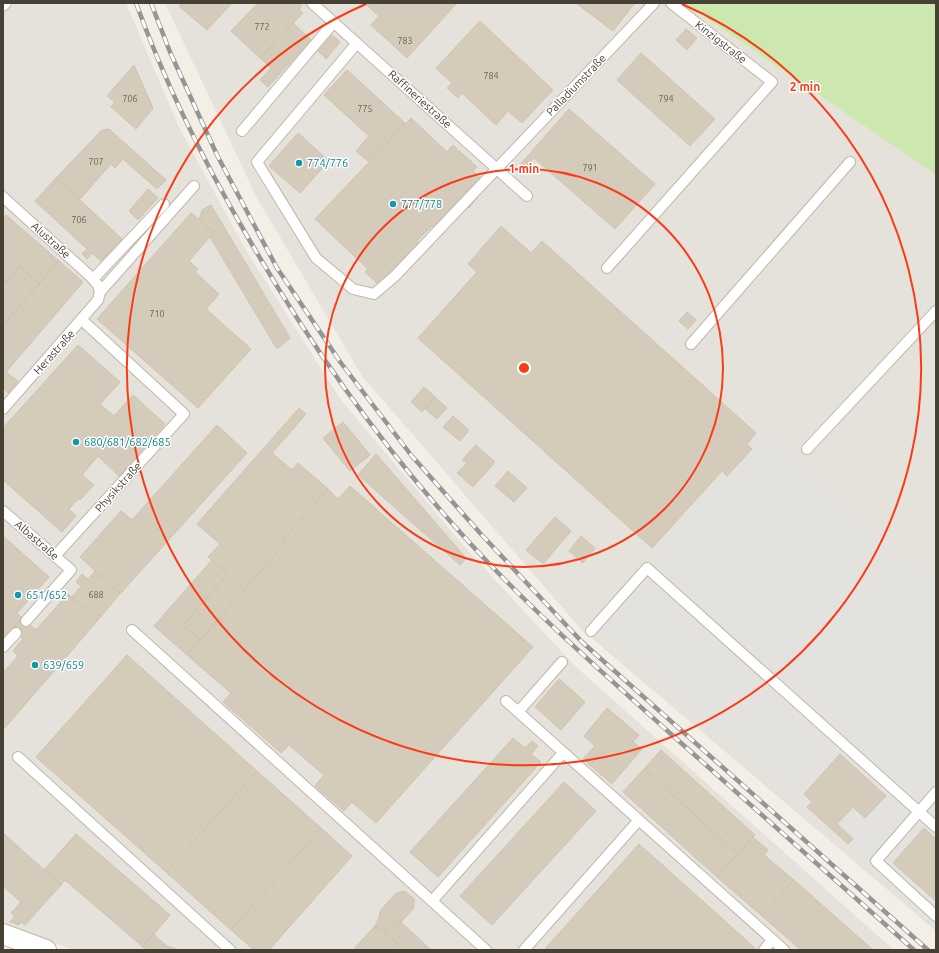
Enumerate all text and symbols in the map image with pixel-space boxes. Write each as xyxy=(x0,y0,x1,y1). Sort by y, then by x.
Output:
street label: Kinzigstraße xyxy=(693,18,749,66)
house number: 772 xyxy=(254,22,270,32)
house number: 783 xyxy=(397,36,413,46)
street label: Palladiumstraße xyxy=(544,52,608,118)
street label: Raffineriestraße xyxy=(386,68,454,130)
house number: 784 xyxy=(483,71,499,81)
text: 2 min xyxy=(790,80,820,93)
house number: 706 xyxy=(122,94,138,104)
house number: 794 xyxy=(658,94,674,104)
house number: 775 xyxy=(357,104,373,114)
house number: 707 xyxy=(88,157,104,167)
place label: 774/776 xyxy=(307,157,348,169)
marker: 774/776 xyxy=(294,158,304,168)
text: 1 min xyxy=(509,162,539,175)
house number: 791 xyxy=(582,163,598,173)
place label: 777/778 xyxy=(401,198,442,210)
marker: 777/778 xyxy=(388,199,398,209)
house number: 706 xyxy=(71,215,87,225)
street label: Alustraße xyxy=(29,220,73,260)
house number: 710 xyxy=(149,309,165,319)
street label: Herastraße xyxy=(31,327,77,377)
centre of rings xyxy=(517,361,531,375)
place label: 680/681/682/685 xyxy=(84,436,171,448)
marker: 680/681/682/685 xyxy=(71,437,81,447)
street label: Physikstraße xyxy=(93,460,143,514)
street label: Albastraße xyxy=(13,518,61,562)
place label: 651/652 xyxy=(26,589,67,601)
marker: 651/652 xyxy=(13,590,23,600)
house number: 688 xyxy=(88,590,104,600)
place label: 639/659 xyxy=(43,659,84,671)
marker: 639/659 xyxy=(30,660,40,670)

